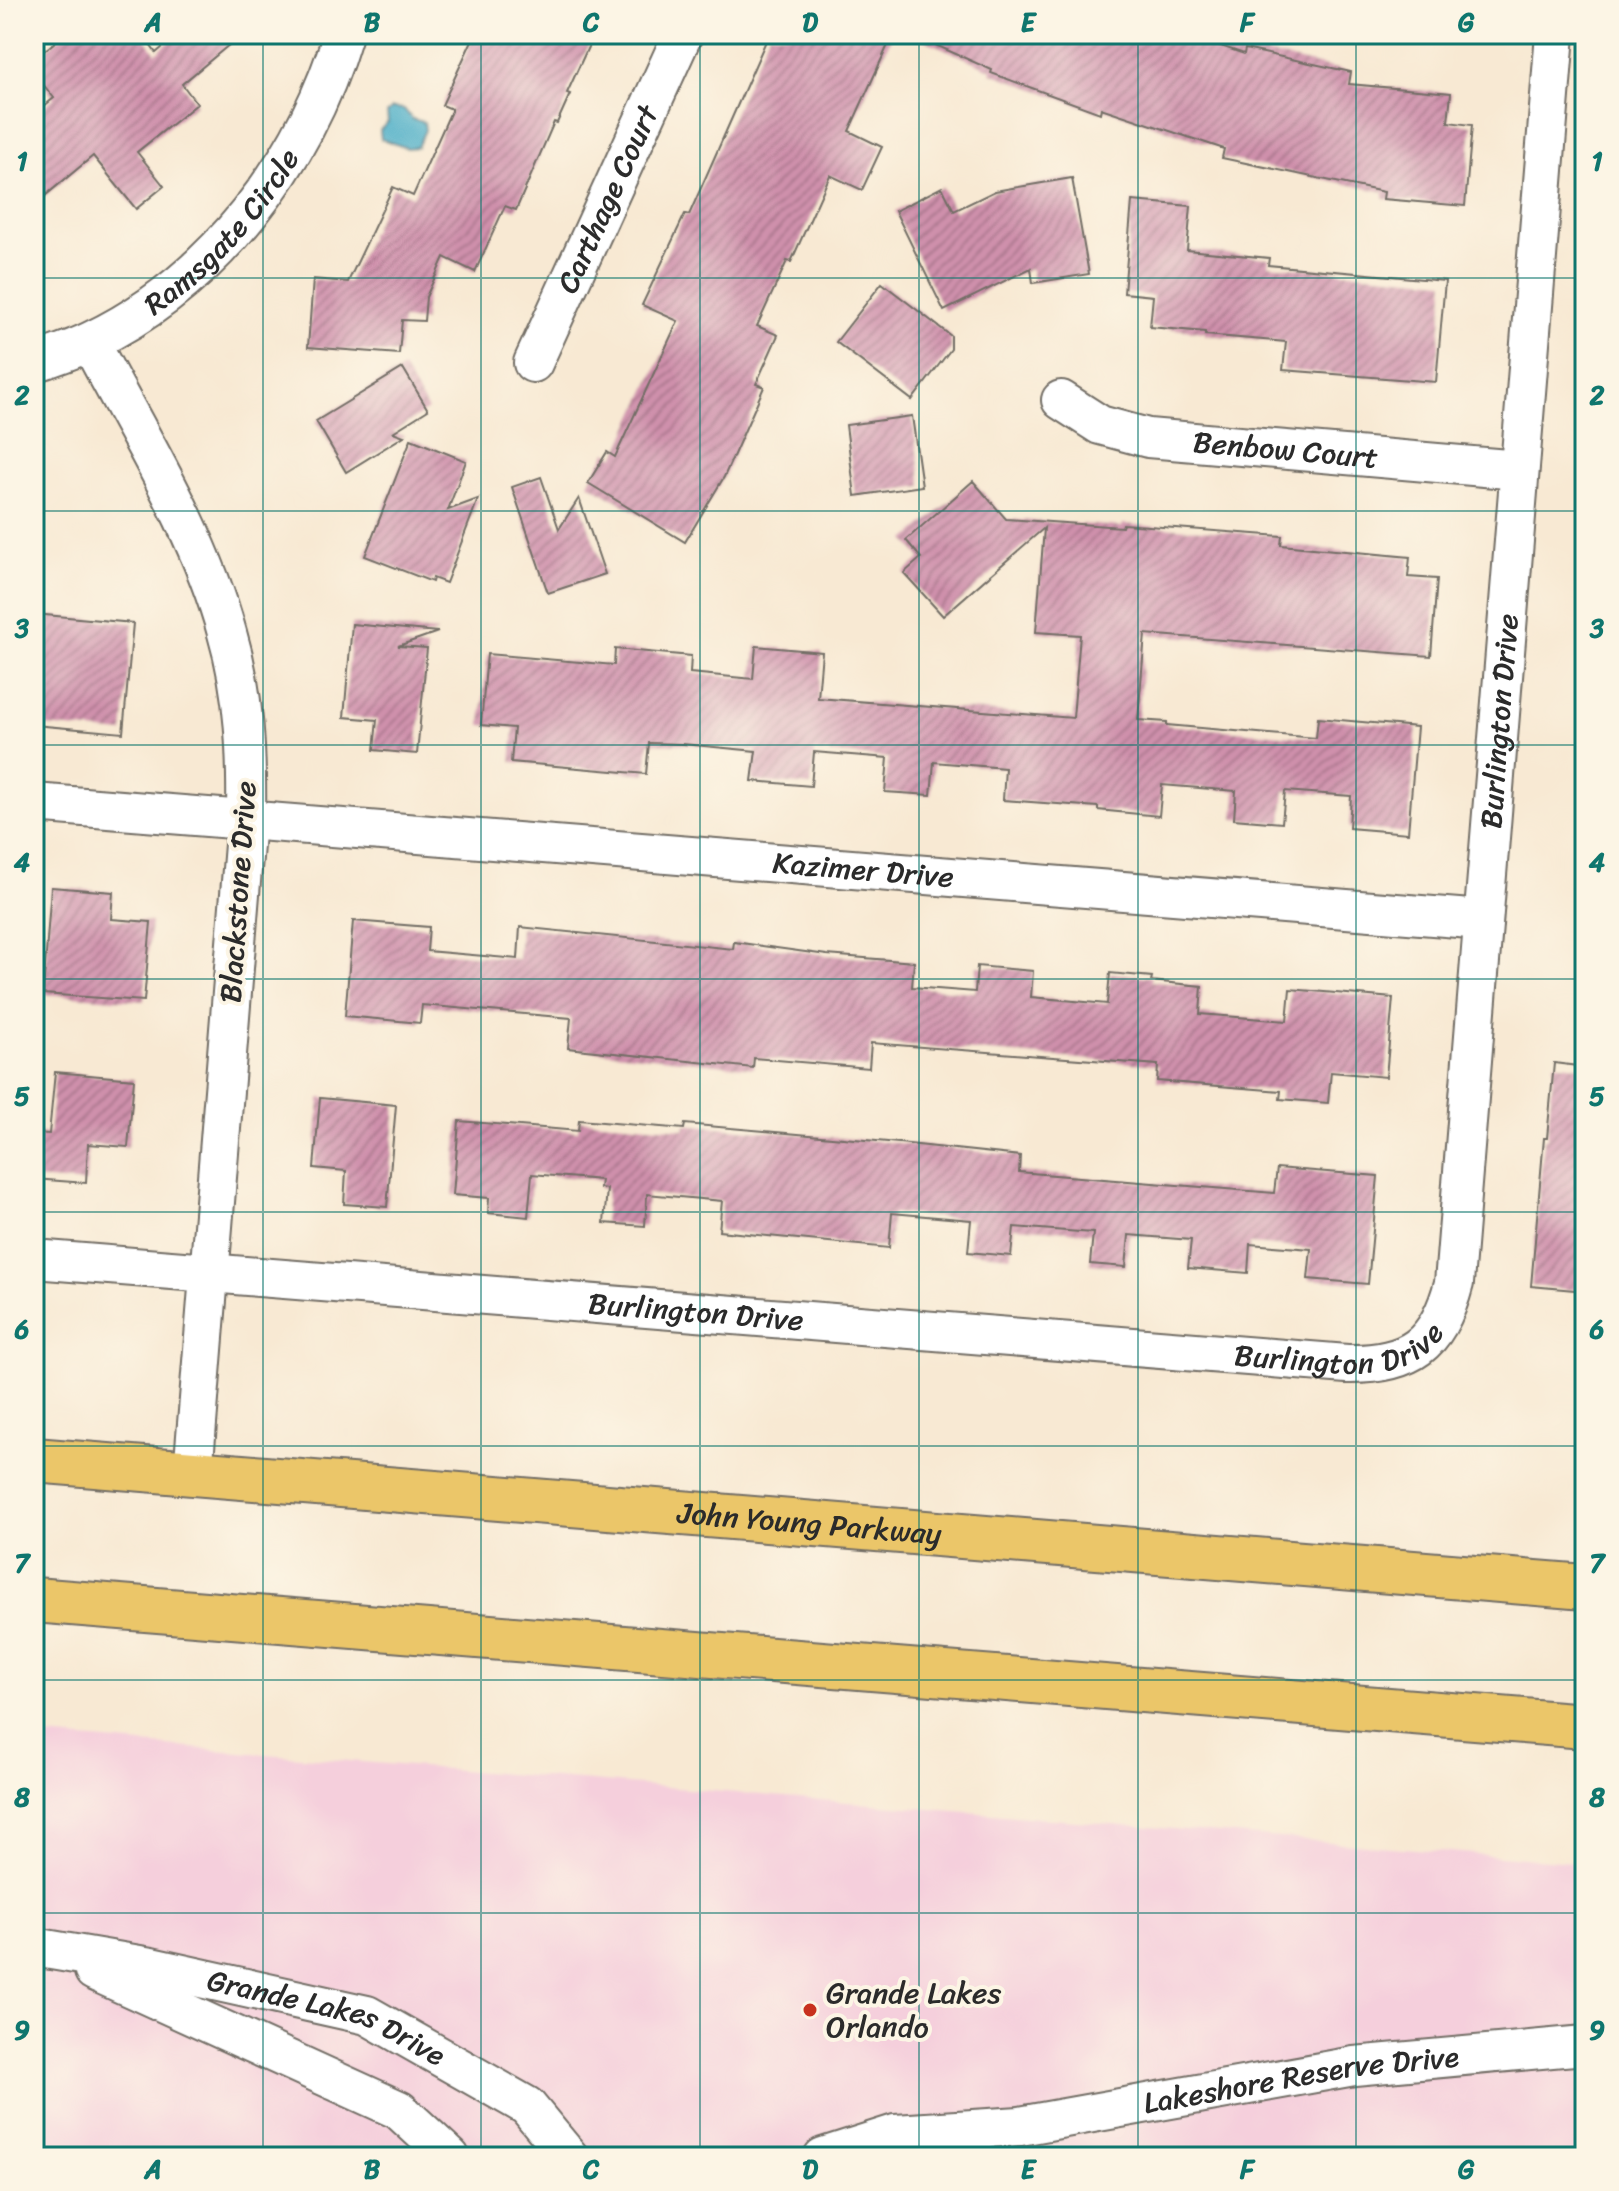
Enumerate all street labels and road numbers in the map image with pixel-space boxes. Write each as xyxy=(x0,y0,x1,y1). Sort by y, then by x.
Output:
street label: Carthage Court xyxy=(541,94,675,302)
street label: Ramsgate Circle xyxy=(132,137,315,330)
street label: Benbow Court xyxy=(1191,415,1380,485)
street label: Burlington Drive xyxy=(1464,612,1535,831)
street label: Blackstone Drive xyxy=(203,779,273,1005)
street label: Kazimer Drive xyxy=(771,836,956,904)
street label: Burlington Drive xyxy=(586,1276,806,1347)
street label: Burlington Drive xyxy=(1232,1310,1459,1391)
street label: John Young Parkway xyxy=(674,1486,944,1561)
street label: Grande Lakes Drive xyxy=(202,1953,456,2082)
street label: Lakeshore Reserve Drive xyxy=(1139,2030,1461,2130)

